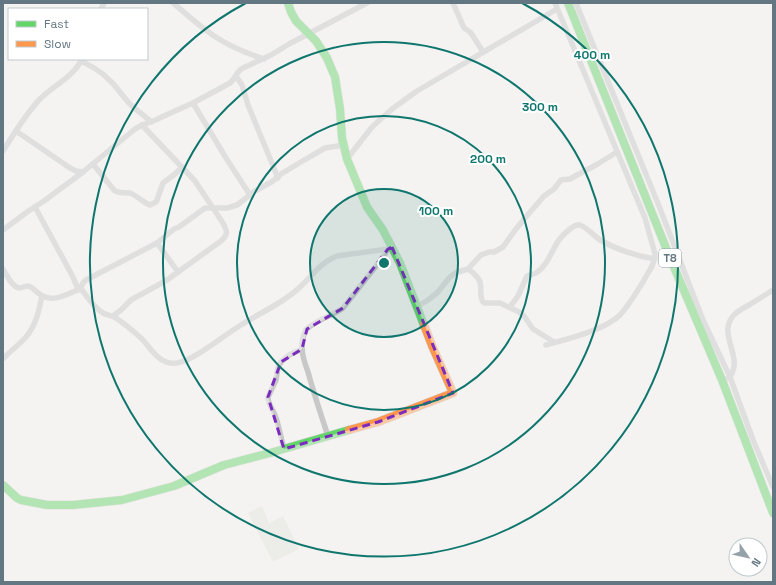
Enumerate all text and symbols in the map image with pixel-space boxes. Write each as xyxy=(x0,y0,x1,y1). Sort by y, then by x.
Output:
legend xyxy=(8,8,148,60)
text: Fast xyxy=(44,16,69,32)
text: Slow xyxy=(44,36,71,52)
text: 400 m xyxy=(574,47,610,63)
text: 300 m xyxy=(522,99,558,115)
text: 200 m xyxy=(470,151,506,167)
text: 100 m xyxy=(419,203,453,219)
road number: T8 xyxy=(659,249,681,267)
centre of rings xyxy=(377,256,391,270)
north arrow xyxy=(728,537,768,577)
text: N xyxy=(748,556,764,570)

